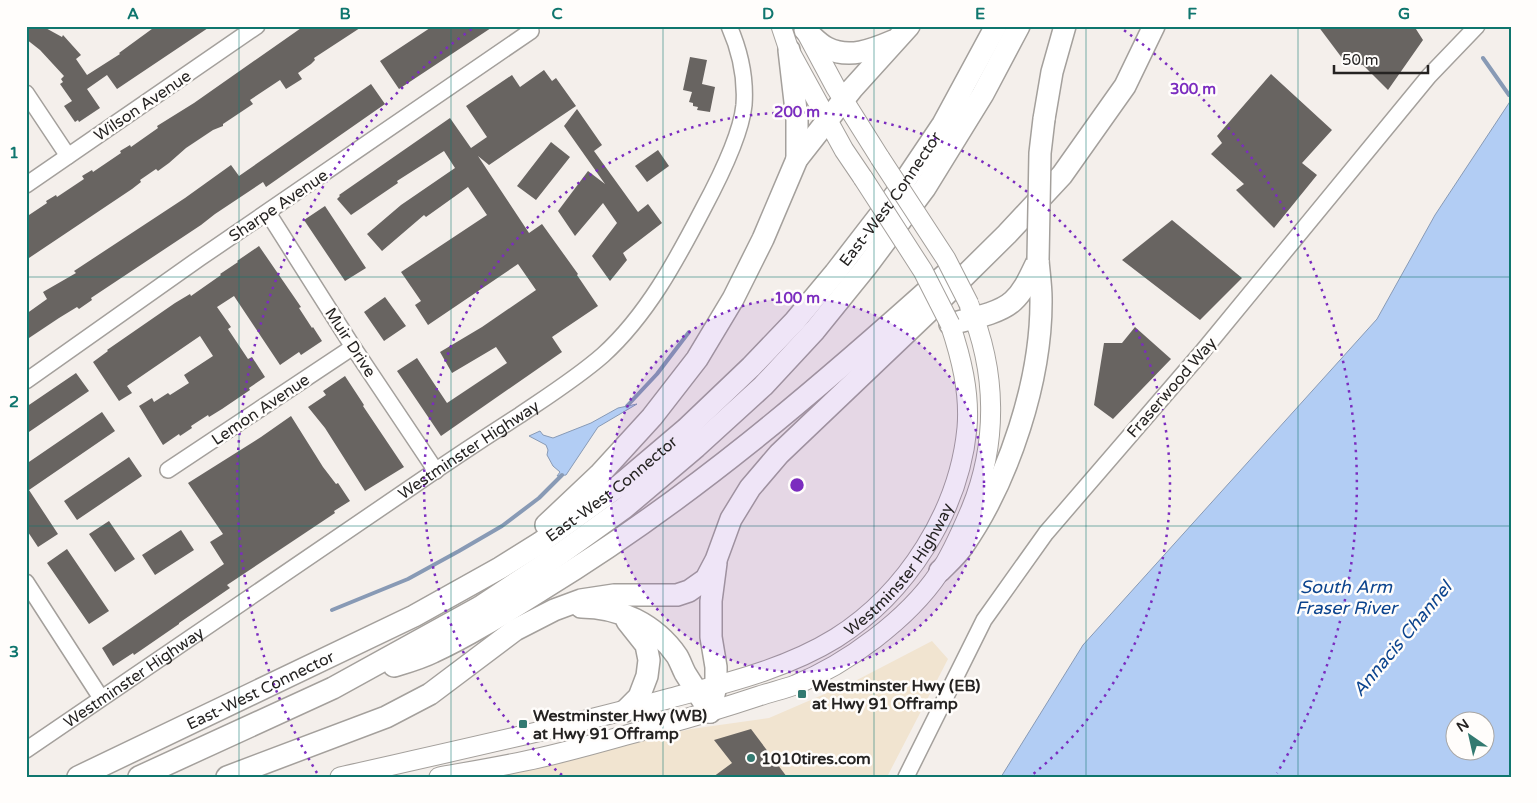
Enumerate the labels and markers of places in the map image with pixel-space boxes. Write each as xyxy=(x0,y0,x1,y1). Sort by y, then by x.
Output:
centre of rings xyxy=(788,476,806,494)
place label: Westminster Hwy (EB) at Hwy 91 Offramp xyxy=(812,676,980,714)
marker: Westminster Hwy (EB) at Hwy 91 Offramp xyxy=(796,688,808,700)
place label: Westminster Hwy (WB) at Hwy 91 Offramp xyxy=(533,706,707,744)
marker: Westminster Hwy (WB) at Hwy 91 Offramp xyxy=(517,718,529,730)
place label: 1010tires.com xyxy=(761,749,871,769)
marker: 1010tires.com xyxy=(745,752,757,764)

